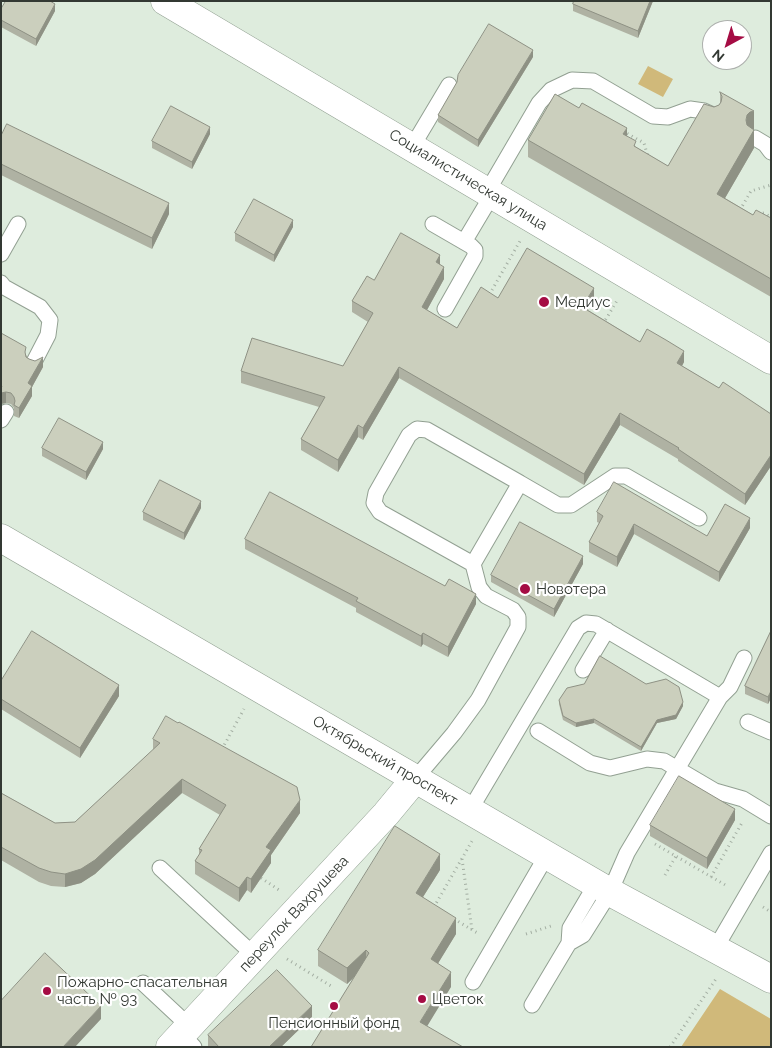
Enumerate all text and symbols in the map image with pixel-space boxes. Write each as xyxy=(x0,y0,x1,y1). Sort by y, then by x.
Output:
north arrow xyxy=(702,20,752,70)
text: N xyxy=(709,46,727,65)
street label: Социалистическая улица xyxy=(386,126,550,234)
place label: Медиус xyxy=(555,293,611,311)
marker: Медиус xyxy=(537,295,551,309)
place label: Новотера xyxy=(536,580,606,598)
marker: Новотера xyxy=(518,582,532,596)
street label: Октябрьский проспект xyxy=(309,712,461,810)
street label: переулок Вахрушева xyxy=(236,852,352,976)
place label: Пожарно-спасательная часть № 93 xyxy=(57,973,228,1008)
marker: Пожарно-спасательная часть № 93 xyxy=(41,985,53,997)
place label: Цветок xyxy=(432,990,484,1008)
marker: Цветок xyxy=(416,993,428,1005)
marker: Пенсионный фонд xyxy=(328,1000,340,1012)
place label: Пенсионный фонд xyxy=(268,1014,400,1032)

